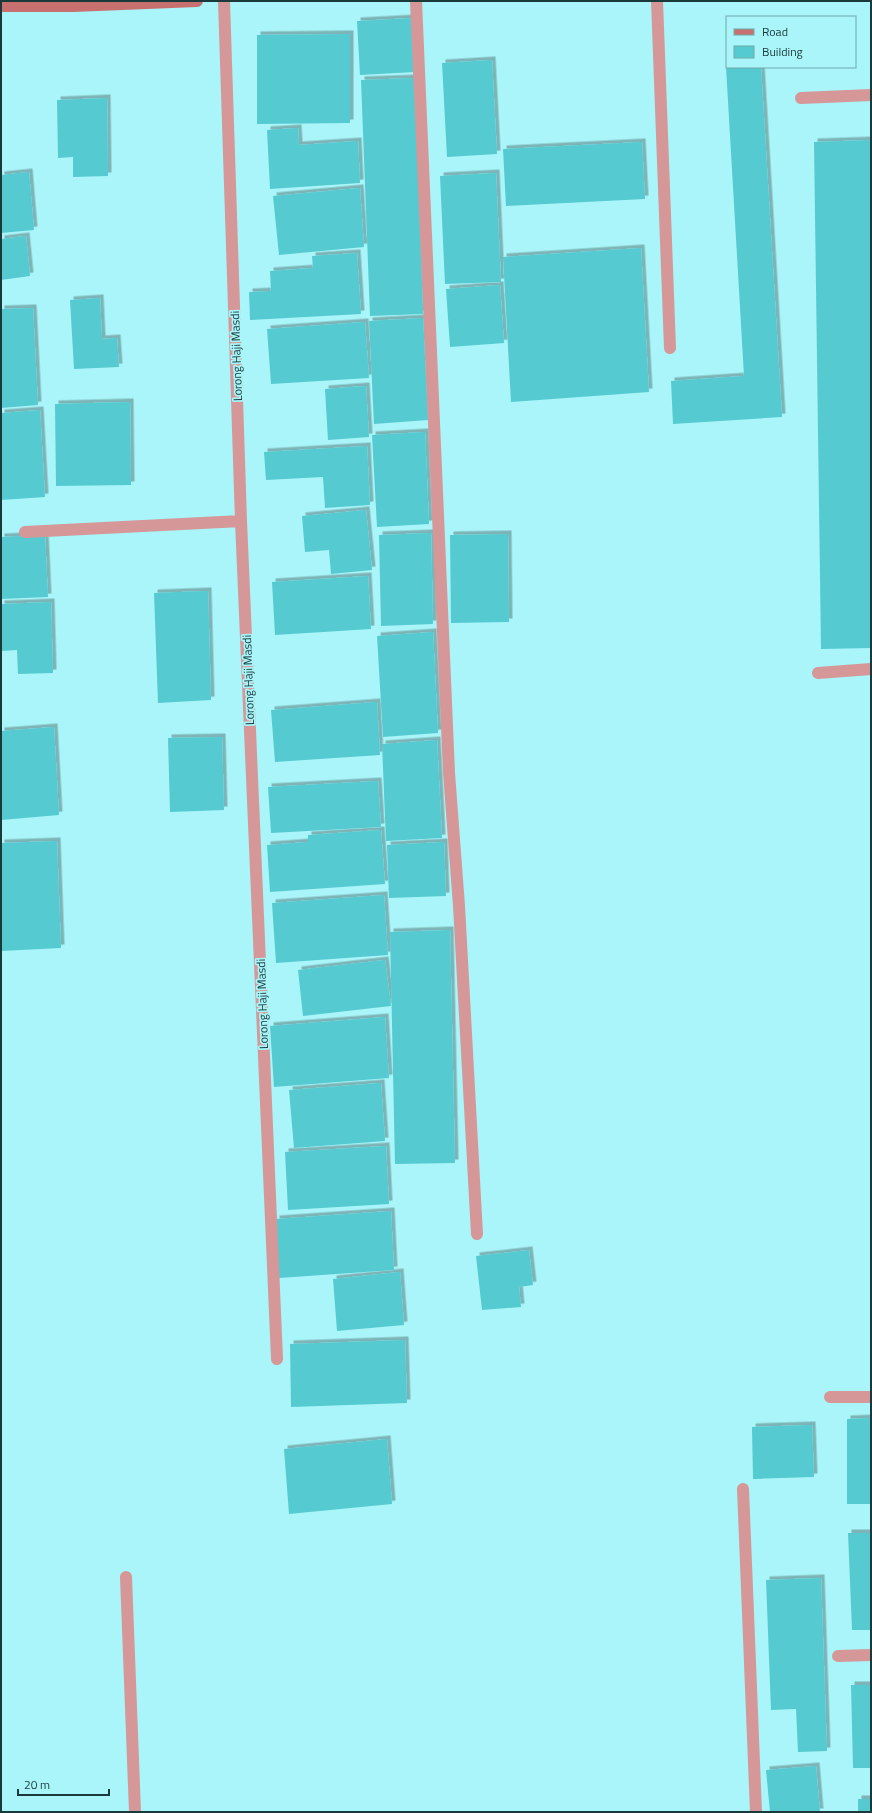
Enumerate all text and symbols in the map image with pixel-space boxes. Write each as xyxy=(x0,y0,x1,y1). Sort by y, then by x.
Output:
legend xyxy=(726,16,856,68)
text: Road xyxy=(762,22,788,41)
text: Building xyxy=(762,42,803,61)
street label: Lorong Haji Masdi xyxy=(225,311,247,401)
street label: Lorong Haji Masdi xyxy=(237,635,259,725)
street label: Lorong Haji Masdi xyxy=(251,959,273,1049)
scale bar xyxy=(18,1771,109,1797)
text: 20 m xyxy=(24,1775,50,1794)

